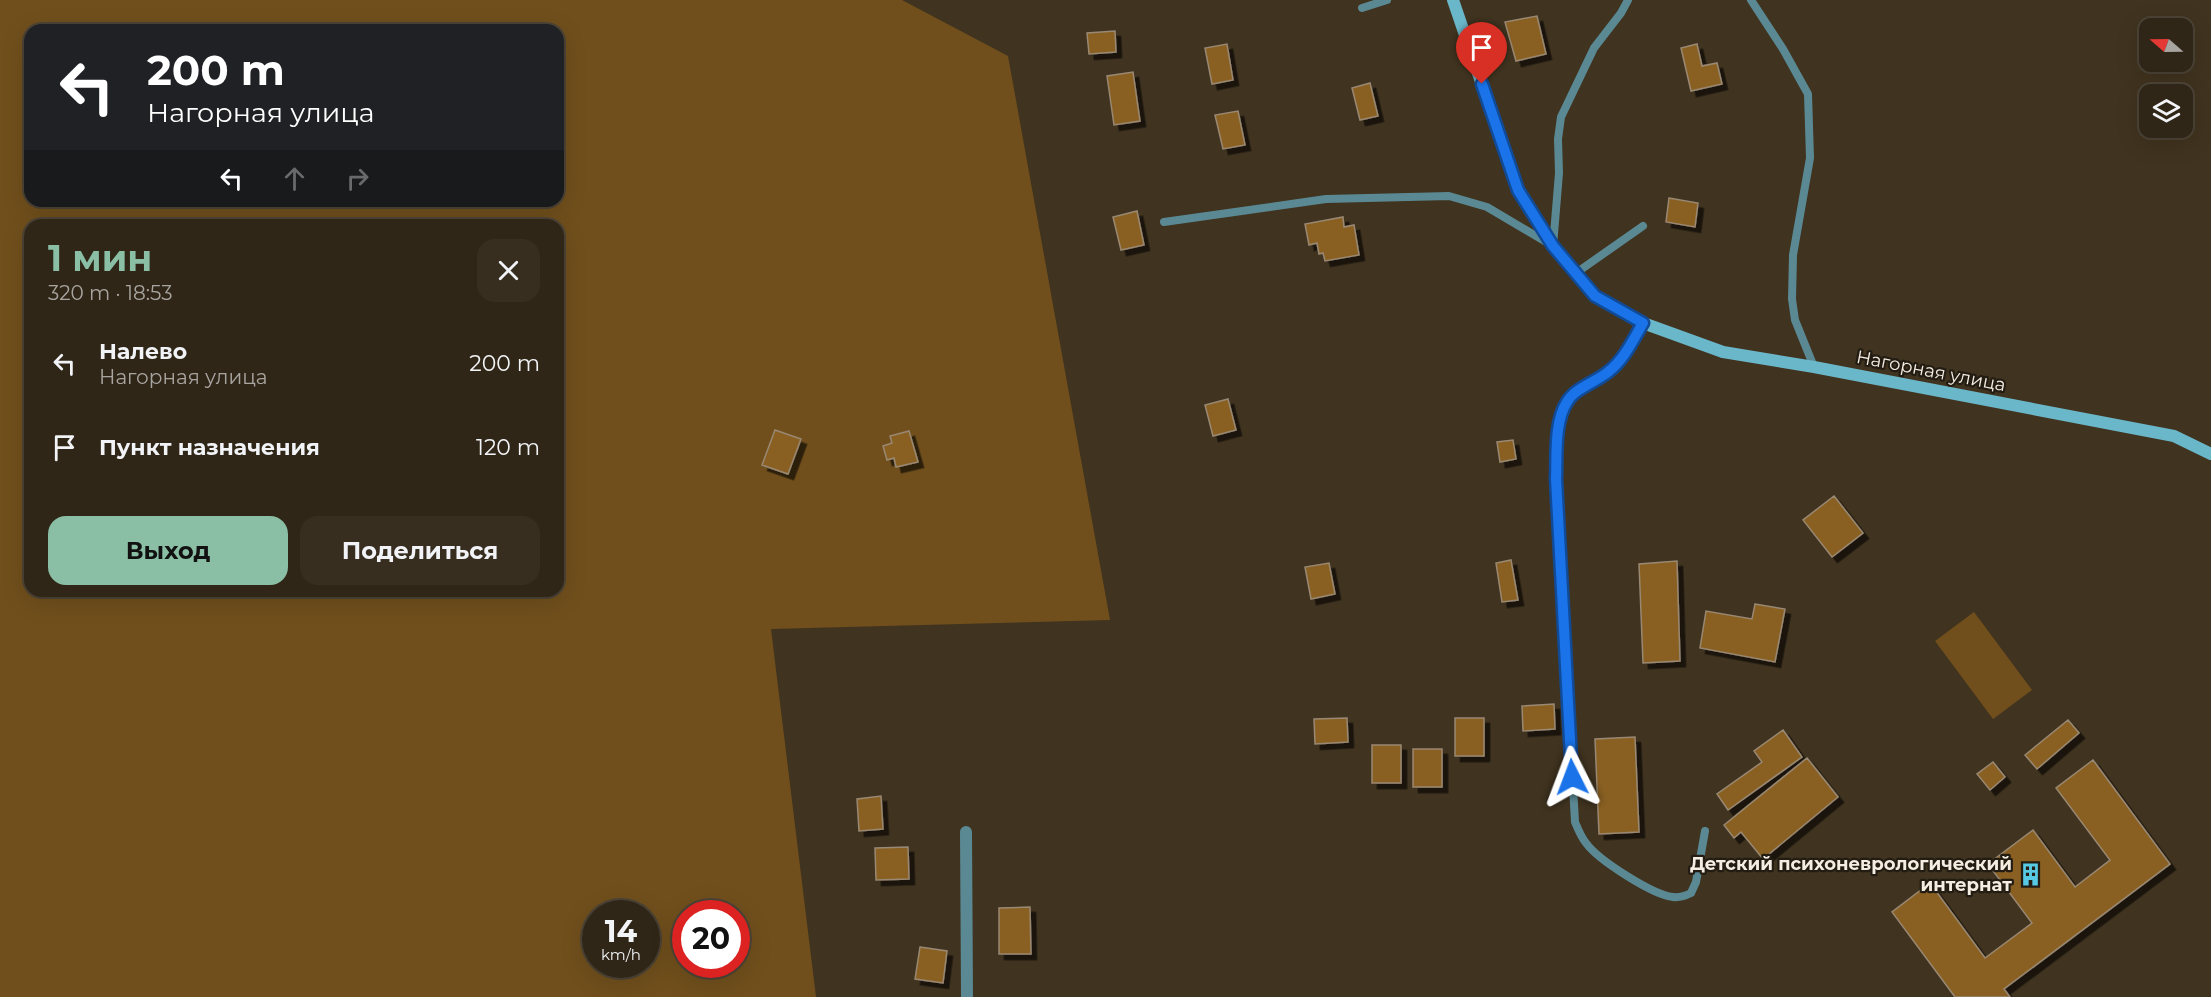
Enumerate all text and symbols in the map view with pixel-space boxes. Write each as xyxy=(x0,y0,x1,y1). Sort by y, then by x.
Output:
north arrow xyxy=(2139,18,2193,72)
map controls xyxy=(2139,18,2193,138)
pin xyxy=(1456,22,1507,84)
icon: arrive xyxy=(1465,31,1498,64)
text: 200 m xyxy=(147,44,285,96)
icon: left xyxy=(48,48,126,126)
button: layers xyxy=(2139,84,2193,138)
text: Нагорная улица xyxy=(147,96,374,129)
icon: left xyxy=(215,162,248,195)
icon: ahead xyxy=(278,162,311,195)
icon: right xyxy=(341,162,374,195)
text: 1 мин xyxy=(48,236,152,280)
button: close xyxy=(477,239,540,302)
text: 320 m · 18:53 xyxy=(48,281,172,305)
text: Налево xyxy=(99,338,187,365)
street label: Нагорная улица xyxy=(1854,346,2008,396)
icon: left xyxy=(48,347,81,380)
text: 200 m xyxy=(469,350,540,377)
text: Нагорная улица xyxy=(99,365,268,389)
icon: arrive xyxy=(48,431,81,464)
text: Пункт назначения xyxy=(99,434,320,461)
text: 120 m xyxy=(476,434,540,461)
button: Выход xyxy=(48,516,288,585)
button: Поделиться xyxy=(300,516,540,585)
position arrow xyxy=(1540,745,1604,809)
place label: Детский психоневрологический интернат xyxy=(1690,853,2012,896)
building icon: Детский психоневрологический интернат xyxy=(2017,861,2043,887)
speed limit sign: 20 xyxy=(672,900,750,978)
text: 14 xyxy=(605,913,637,950)
text: km/h xyxy=(601,945,641,964)

